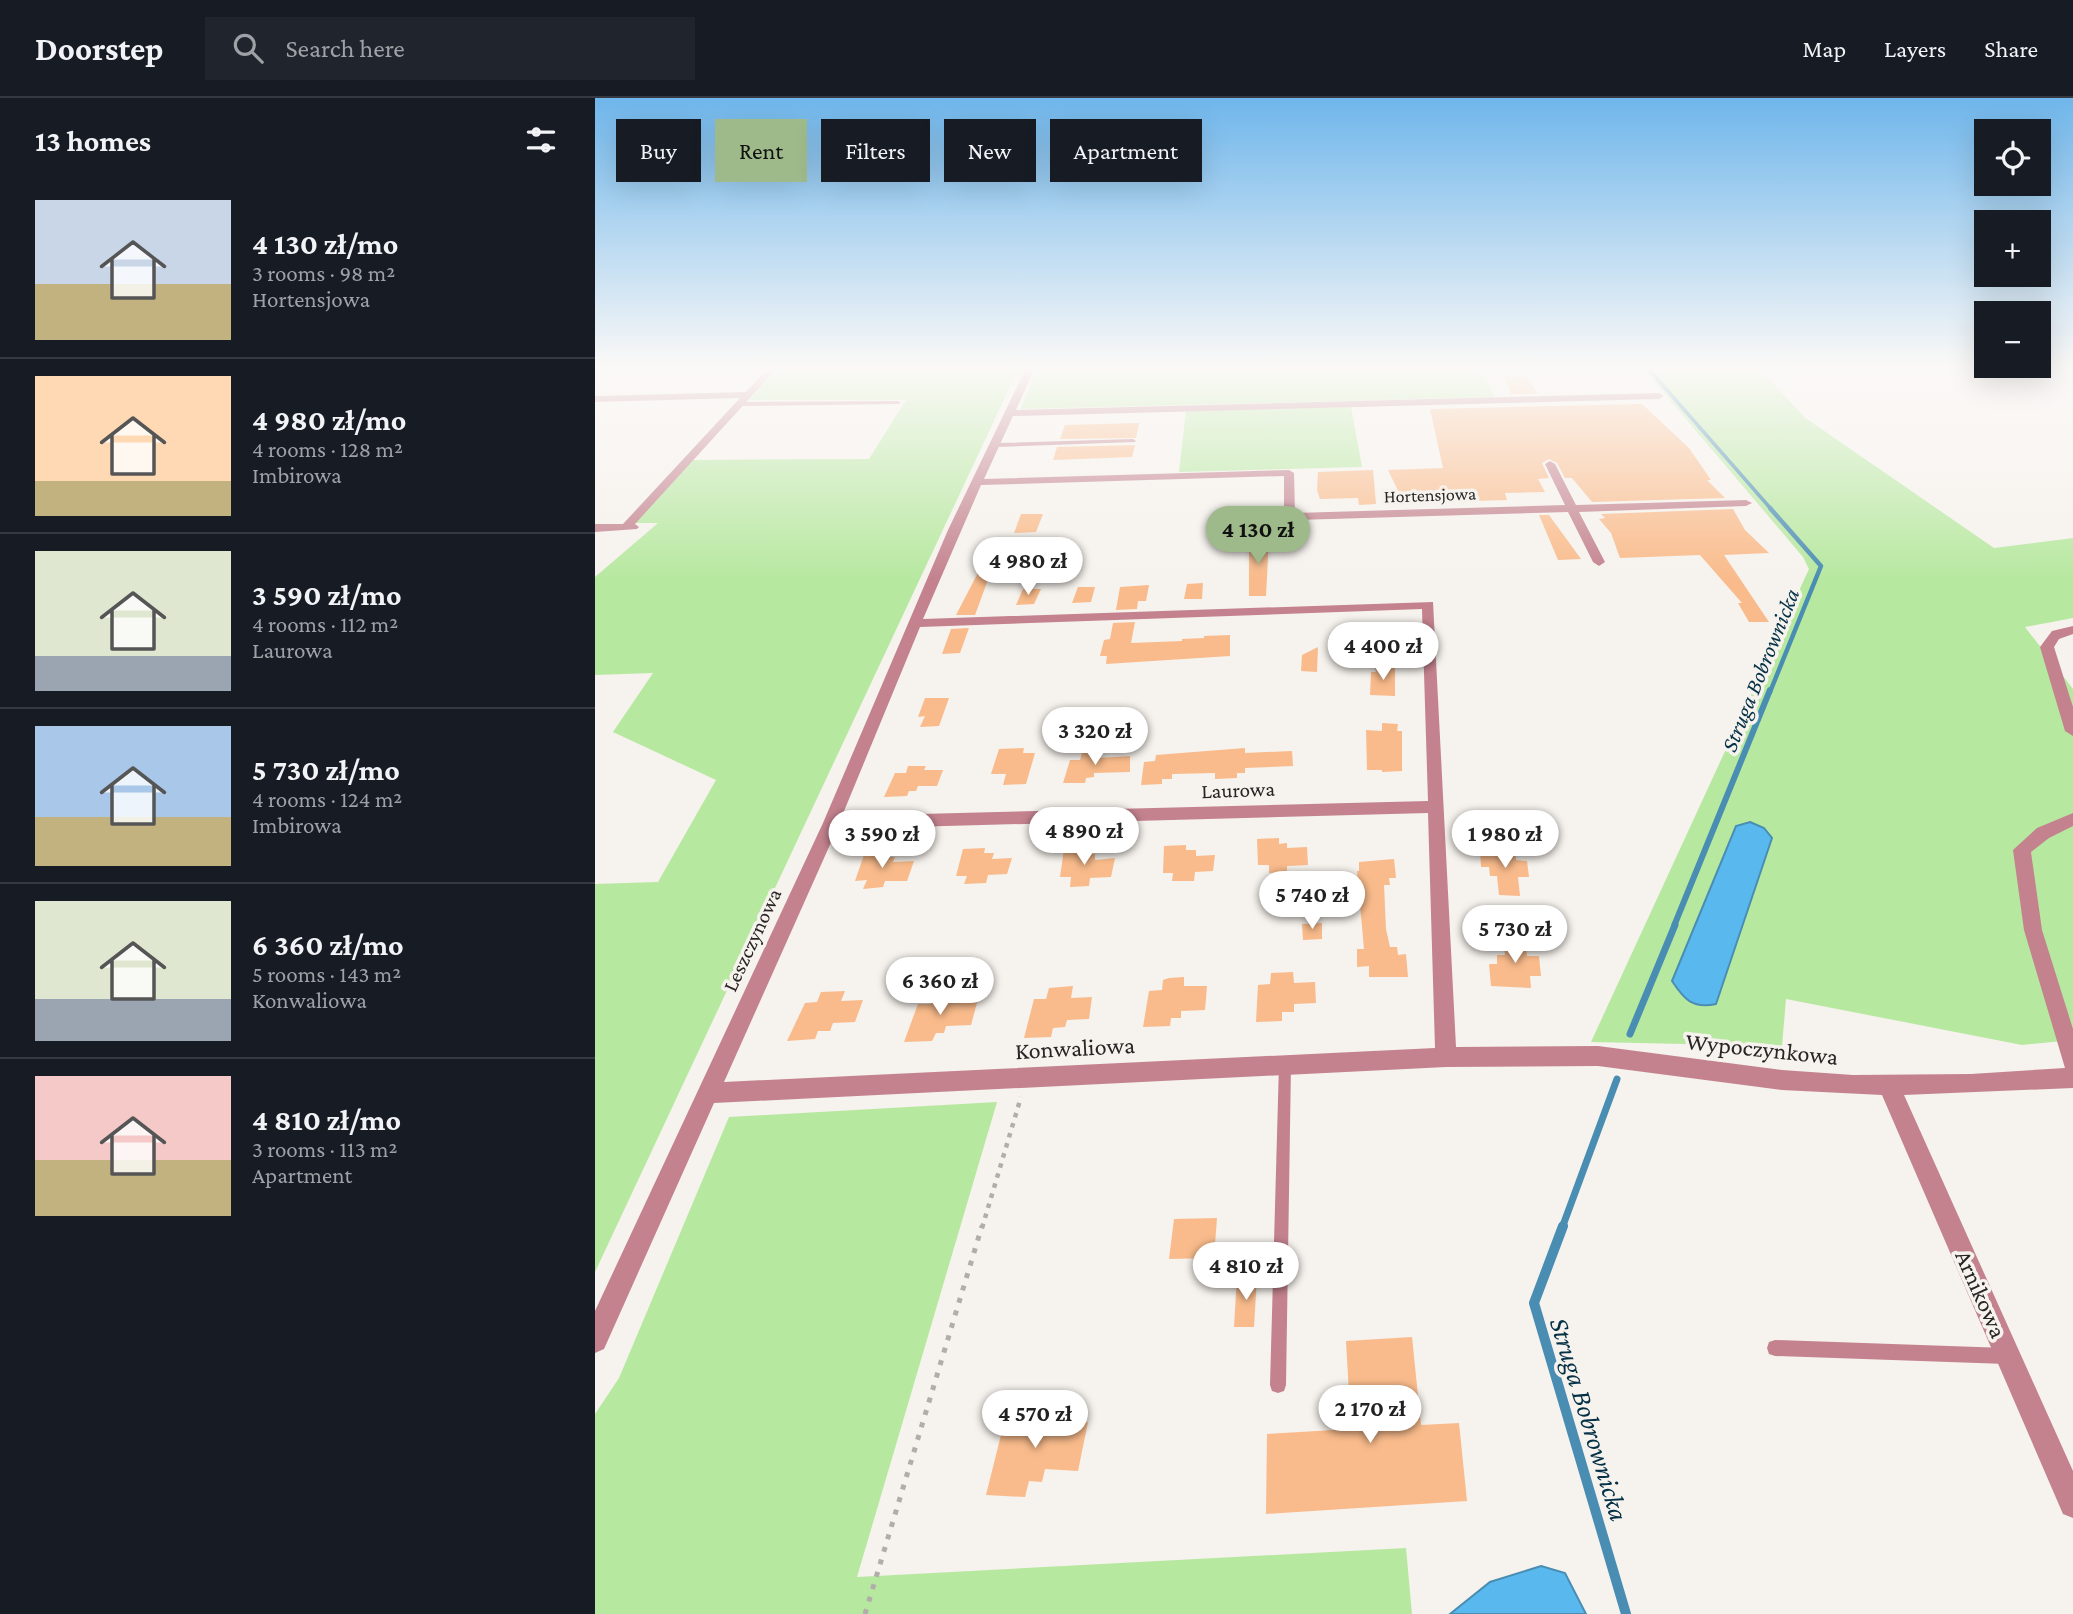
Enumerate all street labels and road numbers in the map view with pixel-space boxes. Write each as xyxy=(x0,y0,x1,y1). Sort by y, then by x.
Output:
street label: Hortensjowa xyxy=(1383,483,1477,508)
street label: Laurowa xyxy=(1201,777,1276,803)
street label: Leszczynowa xyxy=(718,884,786,995)
street label: Wypoczynkowa xyxy=(1685,1027,1840,1070)
street label: Konwaliowa xyxy=(1014,1031,1136,1064)
street label: Arnikowa xyxy=(1950,1246,2013,1342)

